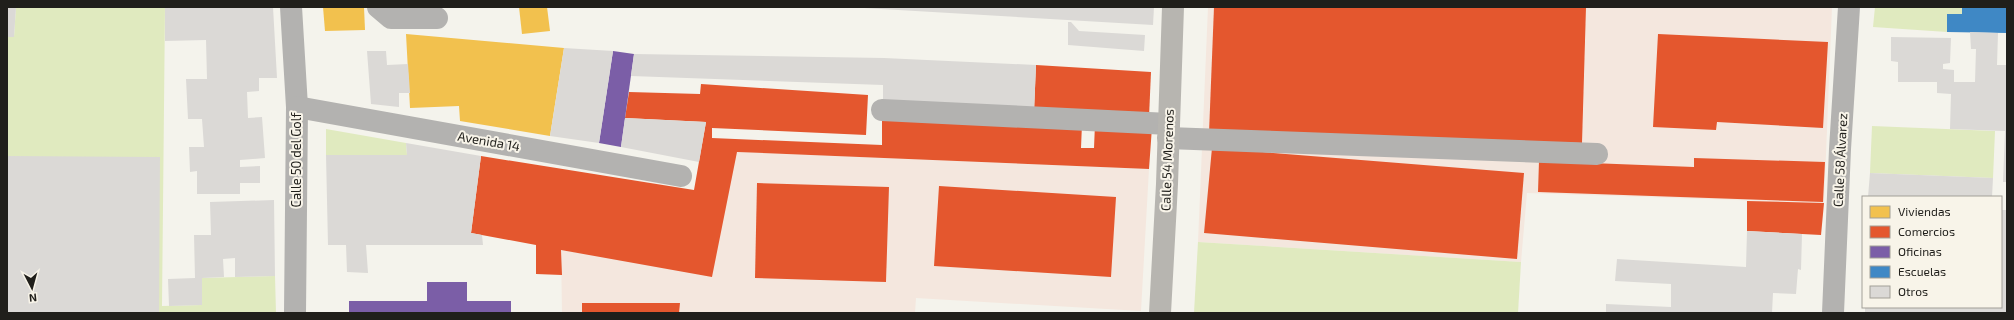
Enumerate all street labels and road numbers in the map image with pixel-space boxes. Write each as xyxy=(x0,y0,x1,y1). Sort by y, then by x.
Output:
street label: Calle 54 Morenos xyxy=(1157,109,1177,211)
street label: Calle 50 del Golf xyxy=(288,111,304,208)
street label: Calle 58 Álvarez xyxy=(1829,113,1850,207)
street label: Avenida 14 xyxy=(457,128,521,154)

